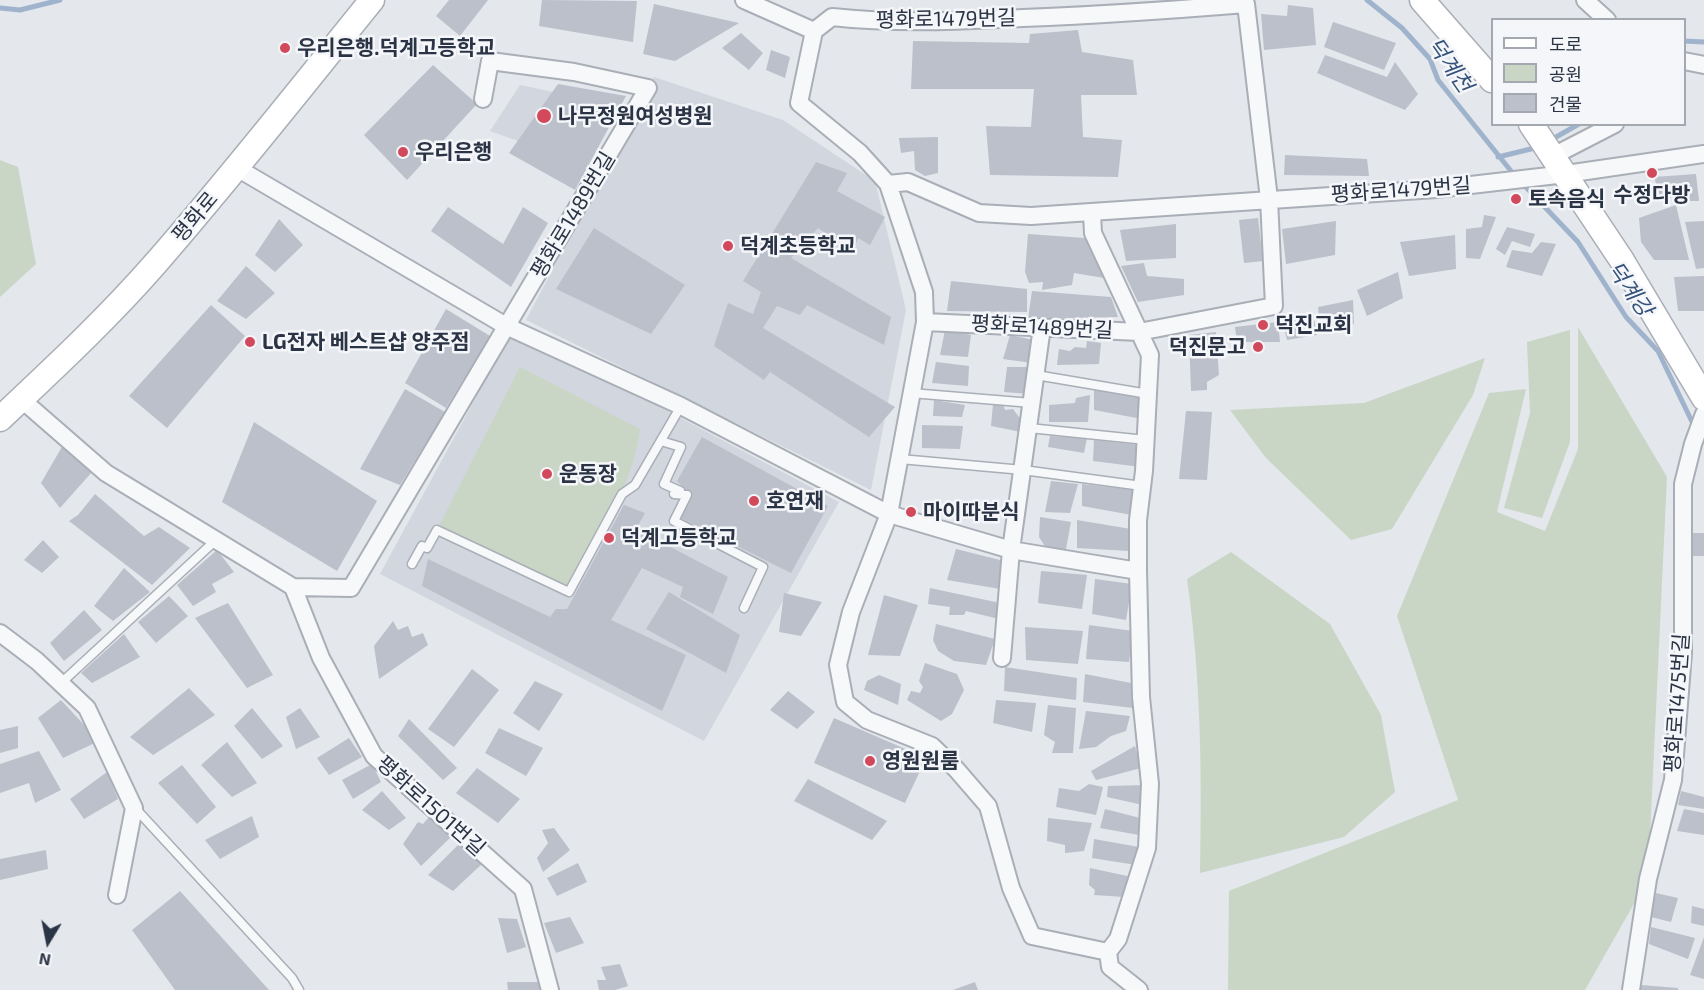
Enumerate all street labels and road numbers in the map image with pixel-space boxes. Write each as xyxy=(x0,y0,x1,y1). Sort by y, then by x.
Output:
street label: 평화로1479번길 xyxy=(875,5,1017,33)
street label: 평화로1489번길 xyxy=(525,147,621,283)
street label: 평화로1479번길 xyxy=(1330,173,1472,207)
street label: 평화로 xyxy=(167,187,223,247)
street label: 평화로1489번길 xyxy=(970,311,1114,343)
street label: 평화로1475번길 xyxy=(1660,632,1694,774)
street label: 평화로1501번길 xyxy=(372,751,490,861)

